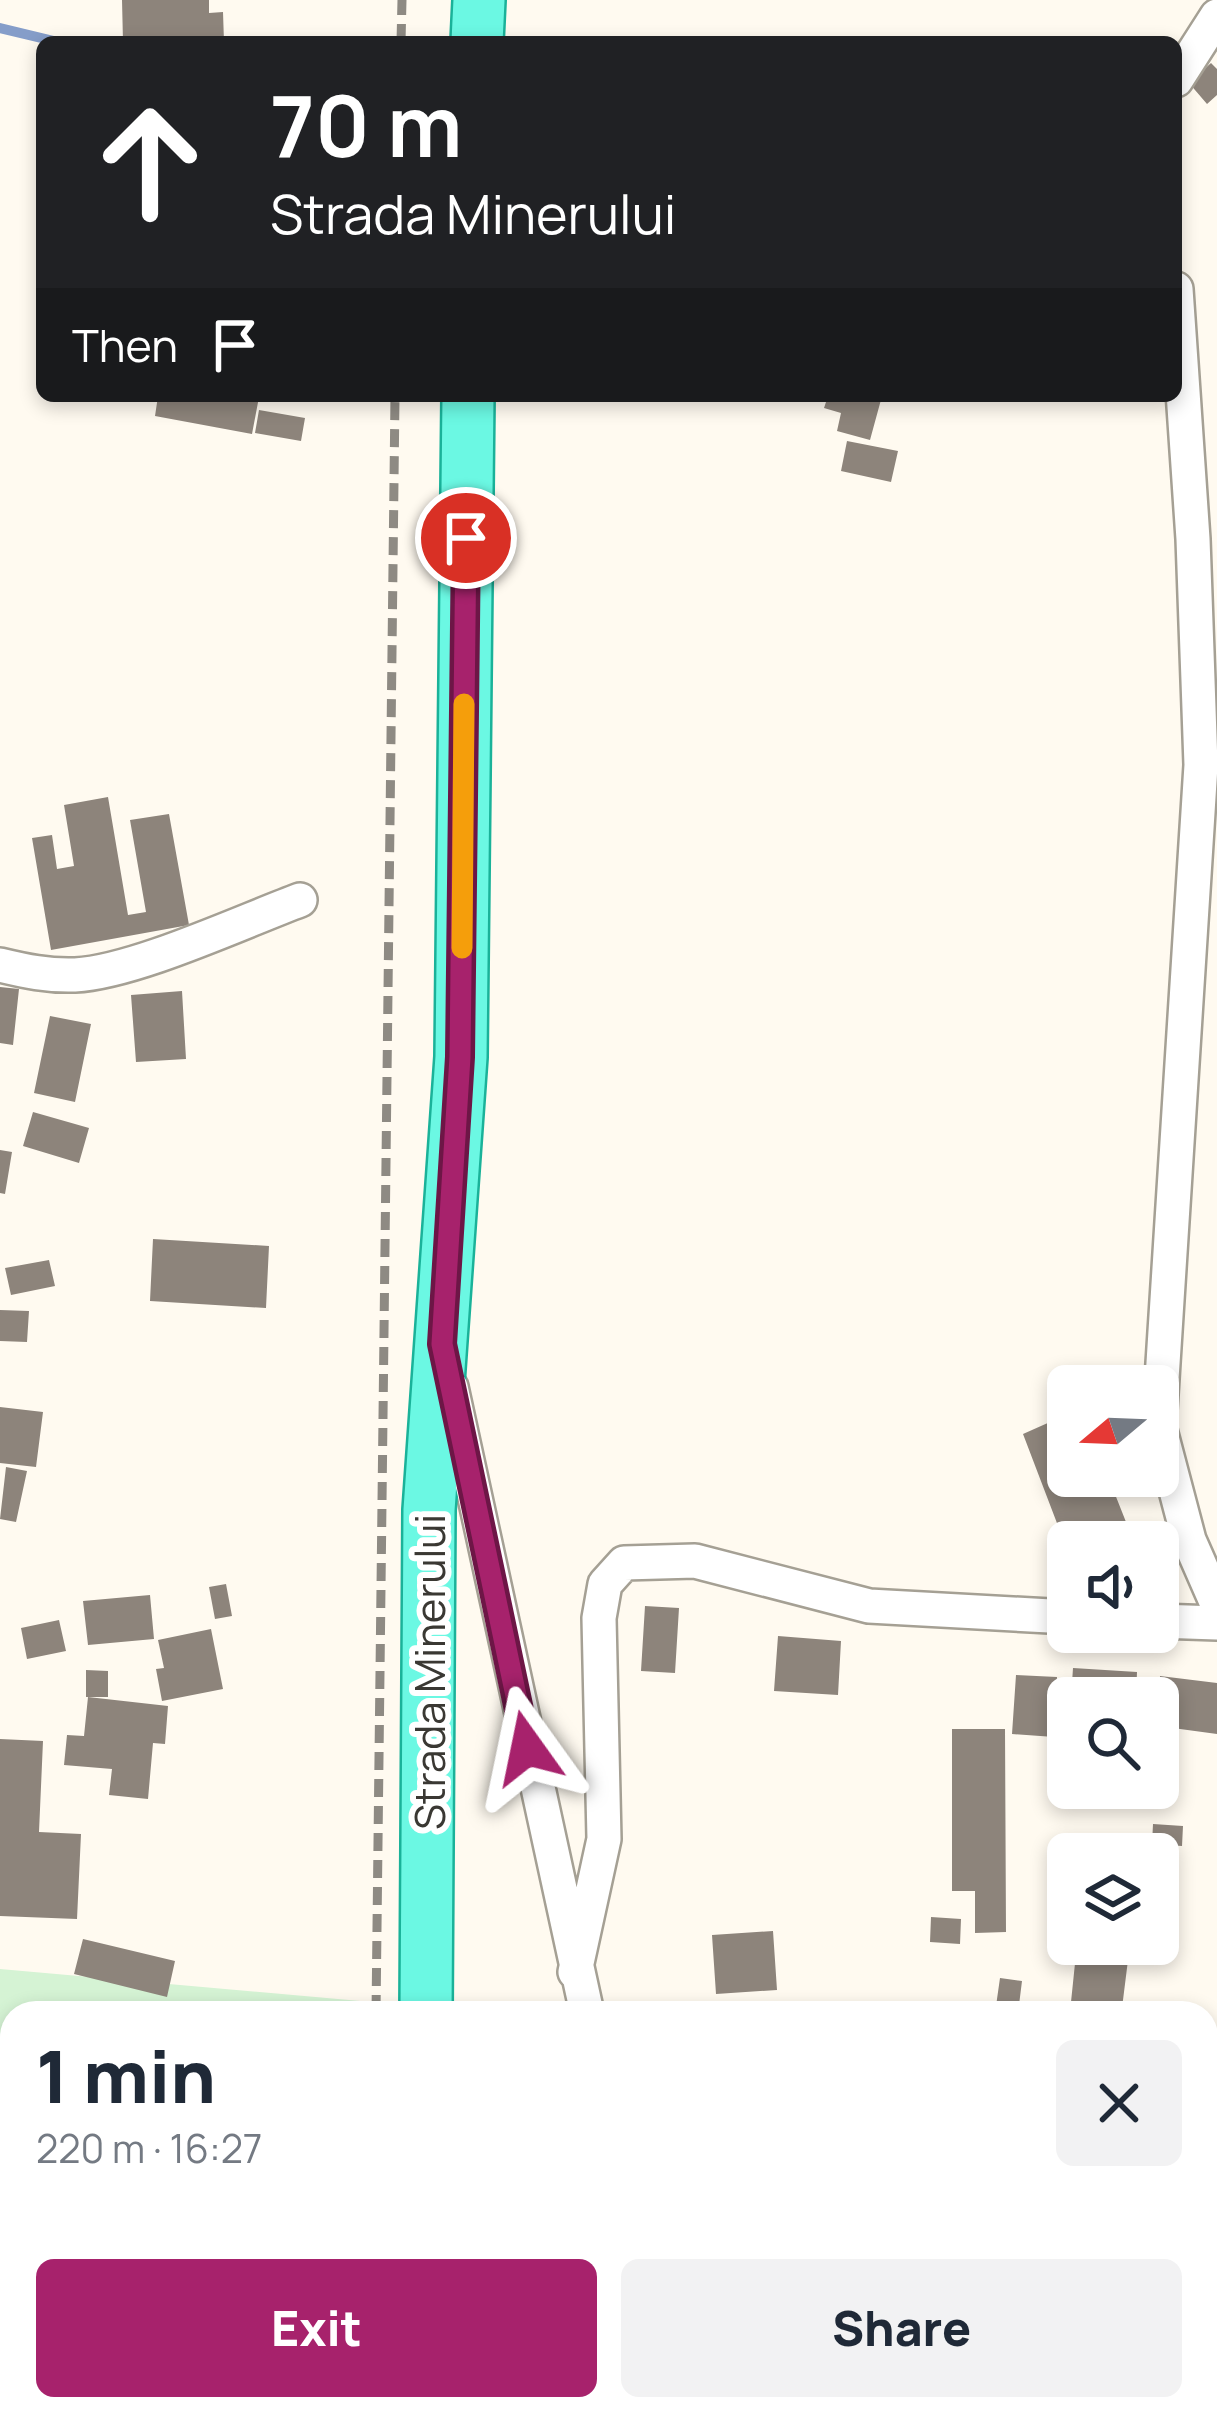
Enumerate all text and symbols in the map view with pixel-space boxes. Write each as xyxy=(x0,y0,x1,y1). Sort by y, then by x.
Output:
text: 70 m xyxy=(270,67,462,182)
icon: ahead xyxy=(72,84,228,240)
text: Strada Minerului xyxy=(270,176,676,250)
icon: arrive xyxy=(202,312,268,378)
text: Then xyxy=(72,314,178,376)
pin xyxy=(415,487,517,589)
icon: arrive xyxy=(433,505,499,571)
north arrow xyxy=(1047,1365,1179,1497)
map controls xyxy=(1047,1365,1179,1965)
street label: Strada Minerului xyxy=(400,1514,458,1830)
button: sound xyxy=(1047,1521,1179,1653)
button: search xyxy=(1047,1677,1179,1809)
position arrow xyxy=(464,1685,590,1811)
button: layers xyxy=(1047,1833,1179,1965)
text: 1 min xyxy=(36,2026,216,2125)
button: close xyxy=(1056,2040,1182,2166)
text: 220 m · 16:27 xyxy=(36,2121,262,2175)
button: Exit xyxy=(36,2259,597,2397)
button: Share xyxy=(621,2259,1182,2397)

